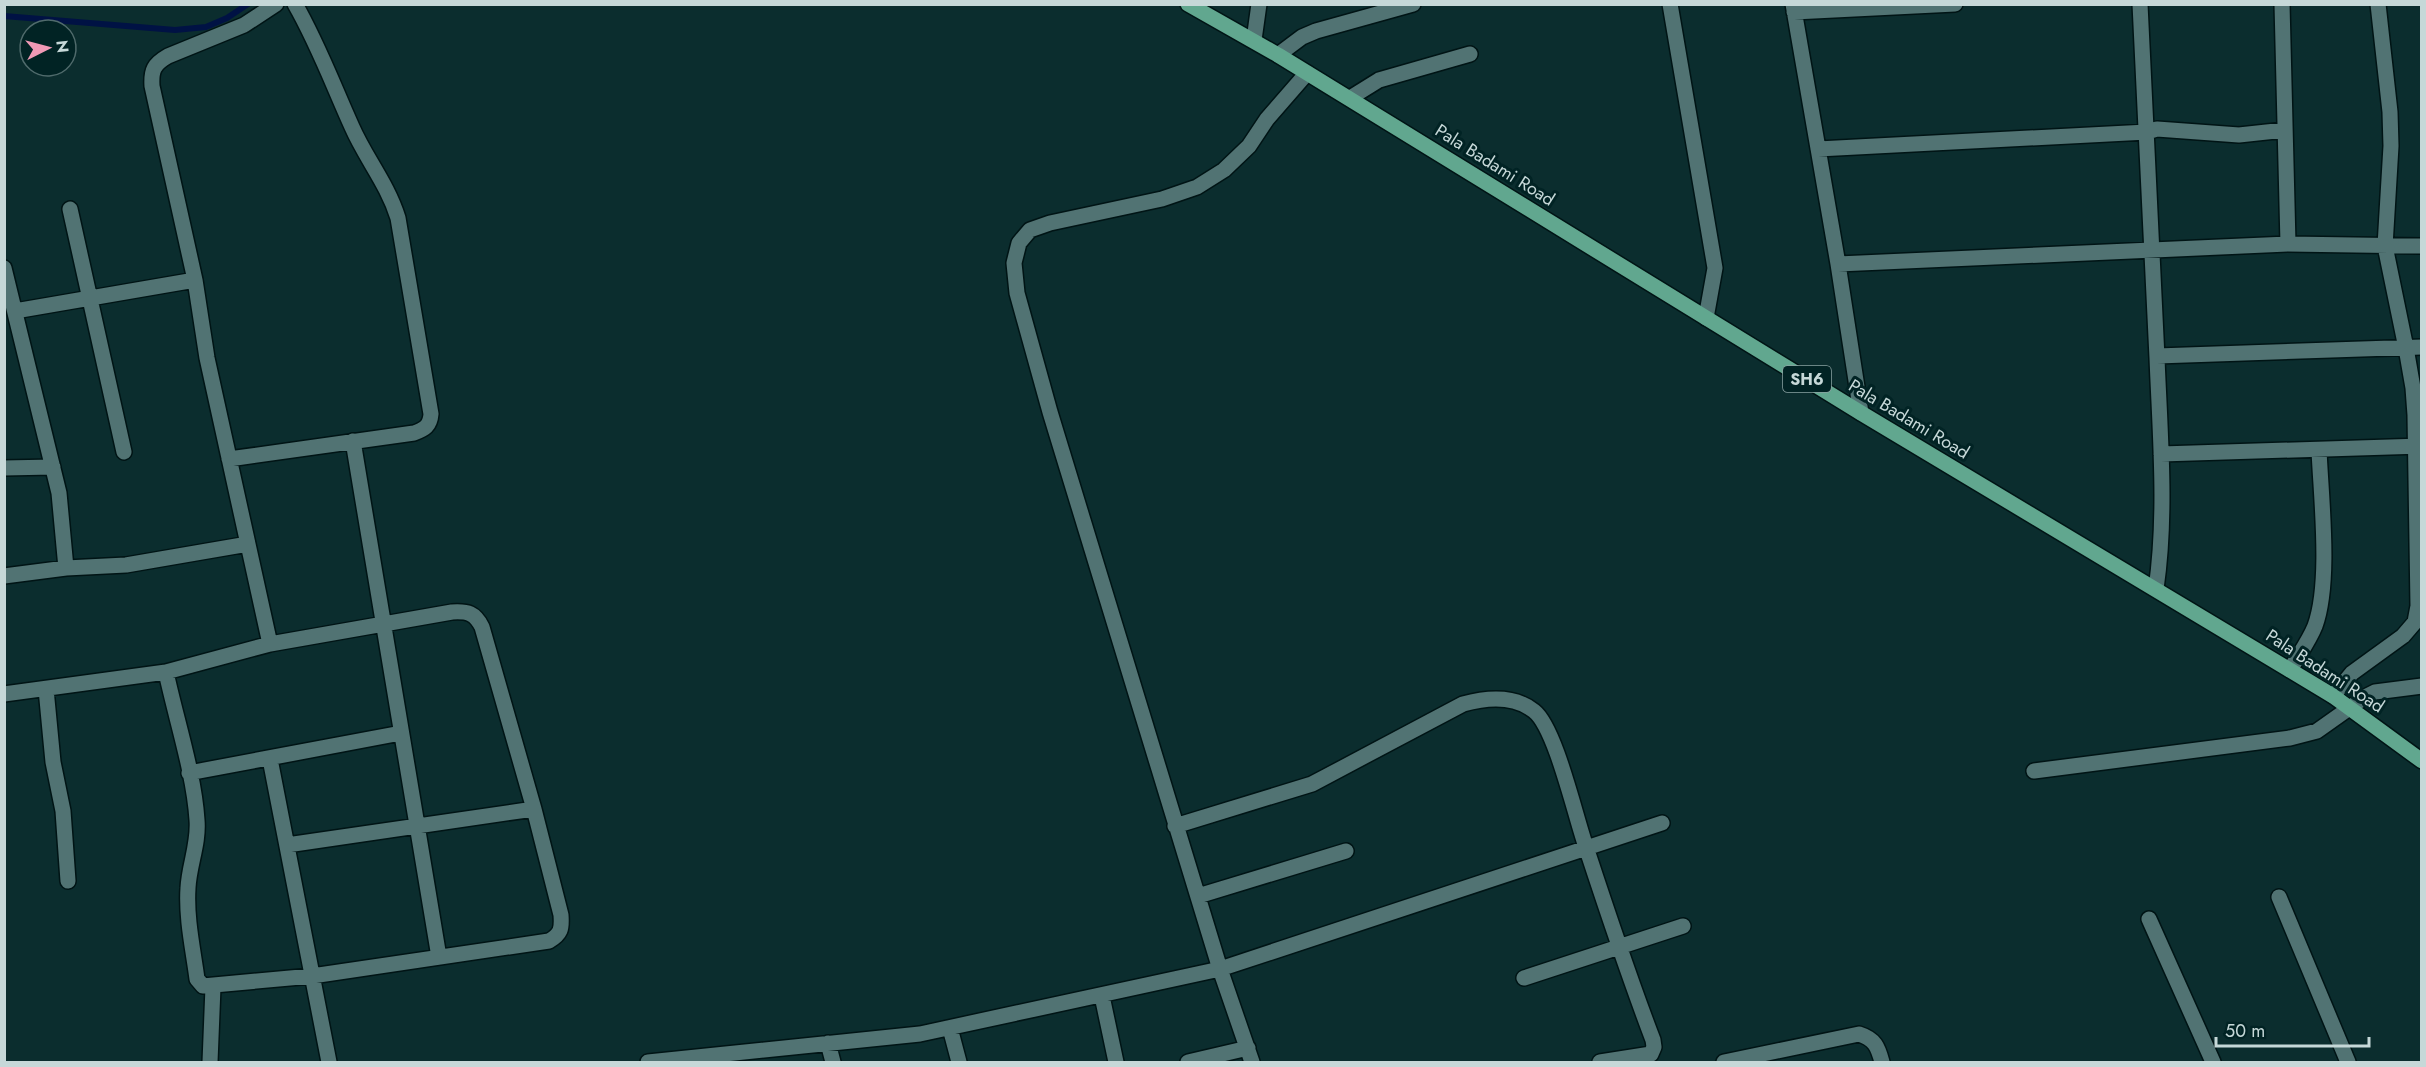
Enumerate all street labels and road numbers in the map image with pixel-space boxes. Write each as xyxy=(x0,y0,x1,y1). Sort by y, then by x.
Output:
street label: Pala Badami Road xyxy=(1430,118,1560,212)
road number: SH6 xyxy=(1783,366,1831,392)
street label: Pala Badami Road xyxy=(1844,373,1974,465)
street label: Pala Badami Road xyxy=(2261,623,2389,719)

